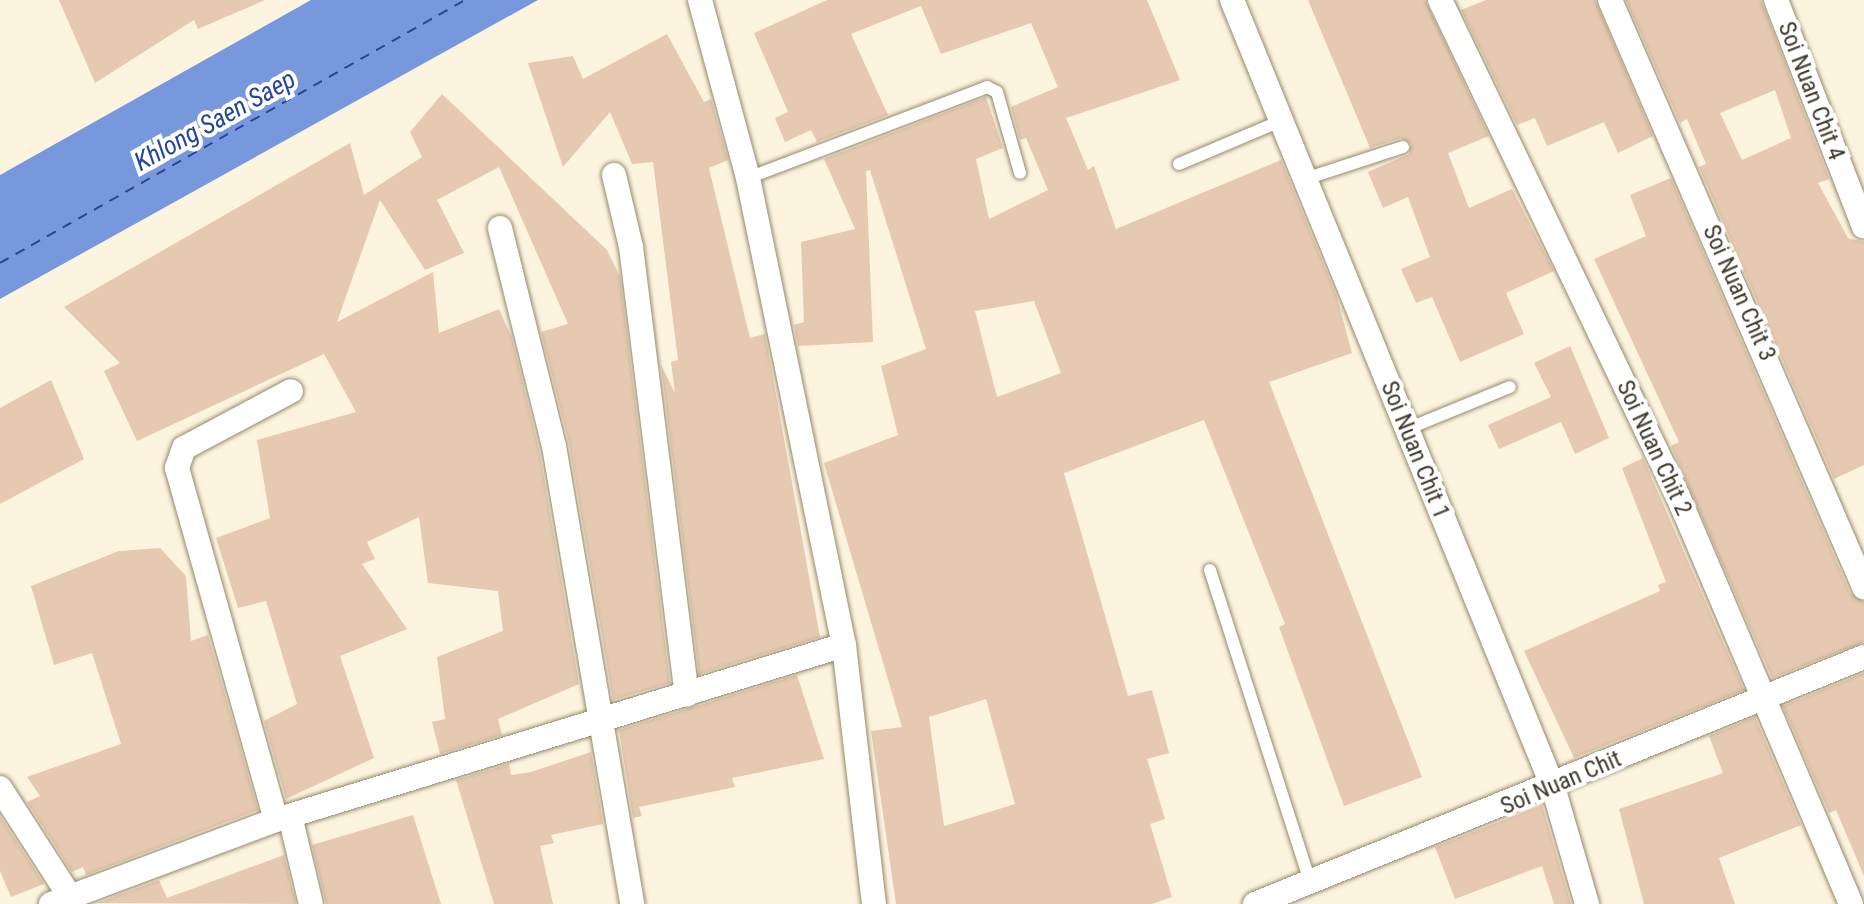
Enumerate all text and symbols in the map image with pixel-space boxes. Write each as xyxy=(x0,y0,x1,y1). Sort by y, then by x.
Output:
street label: Soi Nuan Chit 4 xyxy=(1771,18,1851,164)
water label: Khlong Saen Saep xyxy=(129,64,301,178)
street label: Soi Nuan Chit 3 xyxy=(1696,221,1782,365)
street label: Soi Nuan Chit 2 xyxy=(1610,376,1698,520)
street label: Soi Nuan Chit 1 xyxy=(1374,377,1456,523)
street label: Soi Nuan Chit xyxy=(1496,745,1626,821)

